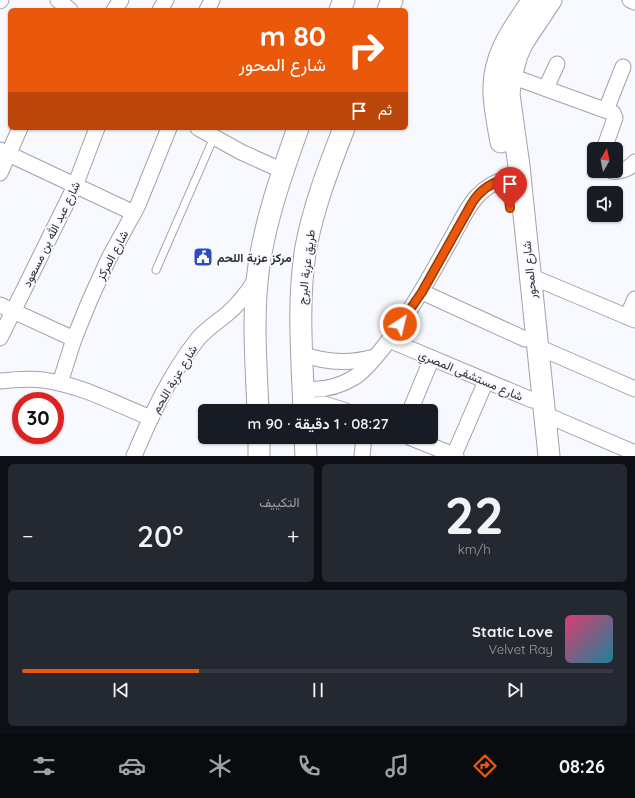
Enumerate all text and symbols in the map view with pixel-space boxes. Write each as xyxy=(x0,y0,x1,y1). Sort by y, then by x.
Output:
text: 80 m xyxy=(260,18,326,53)
icon: right xyxy=(340,24,392,76)
text: شارع المحور xyxy=(239,53,326,76)
icon: arrive xyxy=(348,100,370,122)
text: ثم xyxy=(378,100,392,119)
north arrow xyxy=(587,142,623,178)
map controls xyxy=(587,142,623,222)
pin xyxy=(493,167,527,208)
icon: arrive xyxy=(499,173,521,195)
street label: شارع عبد الله بن مسعود xyxy=(19,179,85,290)
button: sound xyxy=(587,186,623,222)
street label: شارع المركز xyxy=(92,228,133,284)
street label: طريق عزبة البرج xyxy=(294,228,320,306)
street label: شارع المحور xyxy=(519,240,542,301)
public building icon: مركز عزبة اللحم xyxy=(192,246,214,268)
place label: مركز عزبة اللحم xyxy=(217,250,292,266)
position arrow xyxy=(379,303,421,345)
street label: شارع عزبة اللحم xyxy=(148,342,202,417)
street label: شارع مستشفى المصري xyxy=(415,346,525,407)
speed limit sign: 30 xyxy=(12,392,64,444)
text: 08:27 · 1 دقيقة · 90 m xyxy=(247,414,389,433)
text: 22 xyxy=(445,482,504,547)
text: التكييف xyxy=(259,494,300,510)
text: 20° xyxy=(137,517,183,555)
text: − xyxy=(22,522,33,550)
text: + xyxy=(287,522,299,550)
text: km/h xyxy=(458,541,491,557)
text: Static Love xyxy=(472,622,553,641)
text: Velvet Ray xyxy=(489,641,553,657)
icon: previous xyxy=(110,679,132,701)
icon: pause xyxy=(307,679,329,701)
icon: next xyxy=(504,679,526,701)
icon: filters xyxy=(30,752,58,780)
icon: car xyxy=(118,752,146,780)
icon: climate xyxy=(206,752,234,780)
icon: phone xyxy=(295,752,323,780)
icon: music xyxy=(383,752,411,780)
icon: directions xyxy=(471,752,499,780)
text: 08:26 xyxy=(559,755,605,778)

